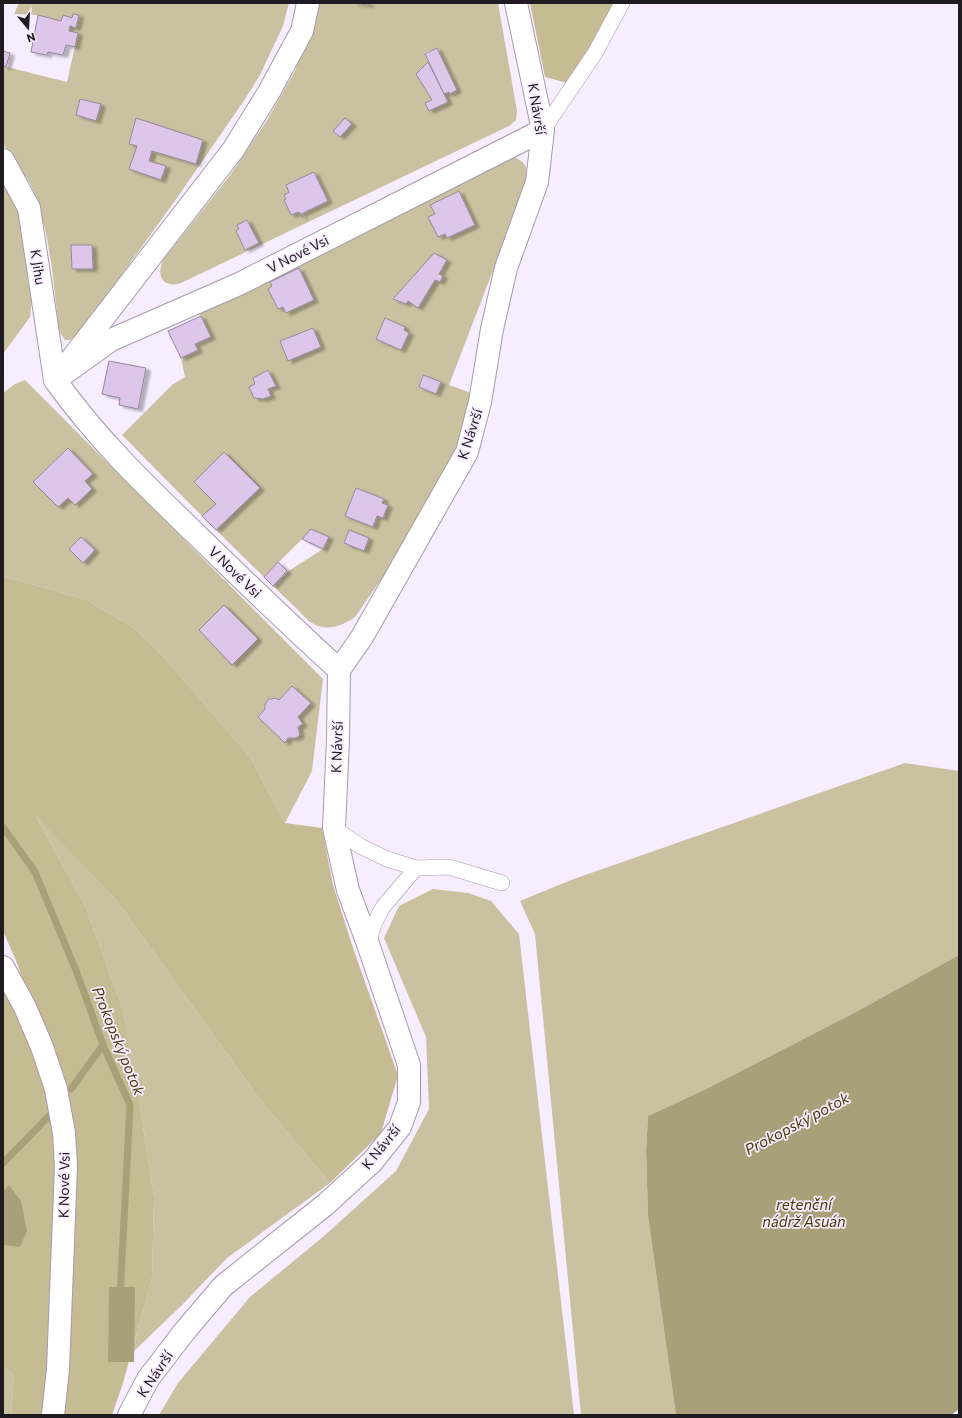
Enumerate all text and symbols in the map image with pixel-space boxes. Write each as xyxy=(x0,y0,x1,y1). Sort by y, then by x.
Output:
north arrow xyxy=(8,8,48,48)
text: N xyxy=(25,31,37,45)
street label: K Návrší xyxy=(525,82,550,136)
street label: V Nové Vsi xyxy=(264,231,331,276)
street label: K Jihu xyxy=(27,248,50,286)
street label: K Návrší xyxy=(453,406,486,461)
street label: V Nové Vsi xyxy=(205,542,265,601)
street label: K Návrší xyxy=(327,720,346,773)
water label: Prokopský potok xyxy=(89,984,149,1099)
water label: Prokopský potok xyxy=(741,1088,853,1158)
street label: K Návrší xyxy=(358,1121,404,1172)
street label: K Nové Vsi xyxy=(54,1152,73,1218)
water label: retenční nádrž Asuán xyxy=(762,1195,846,1230)
street label: K Návrší xyxy=(133,1347,176,1400)

